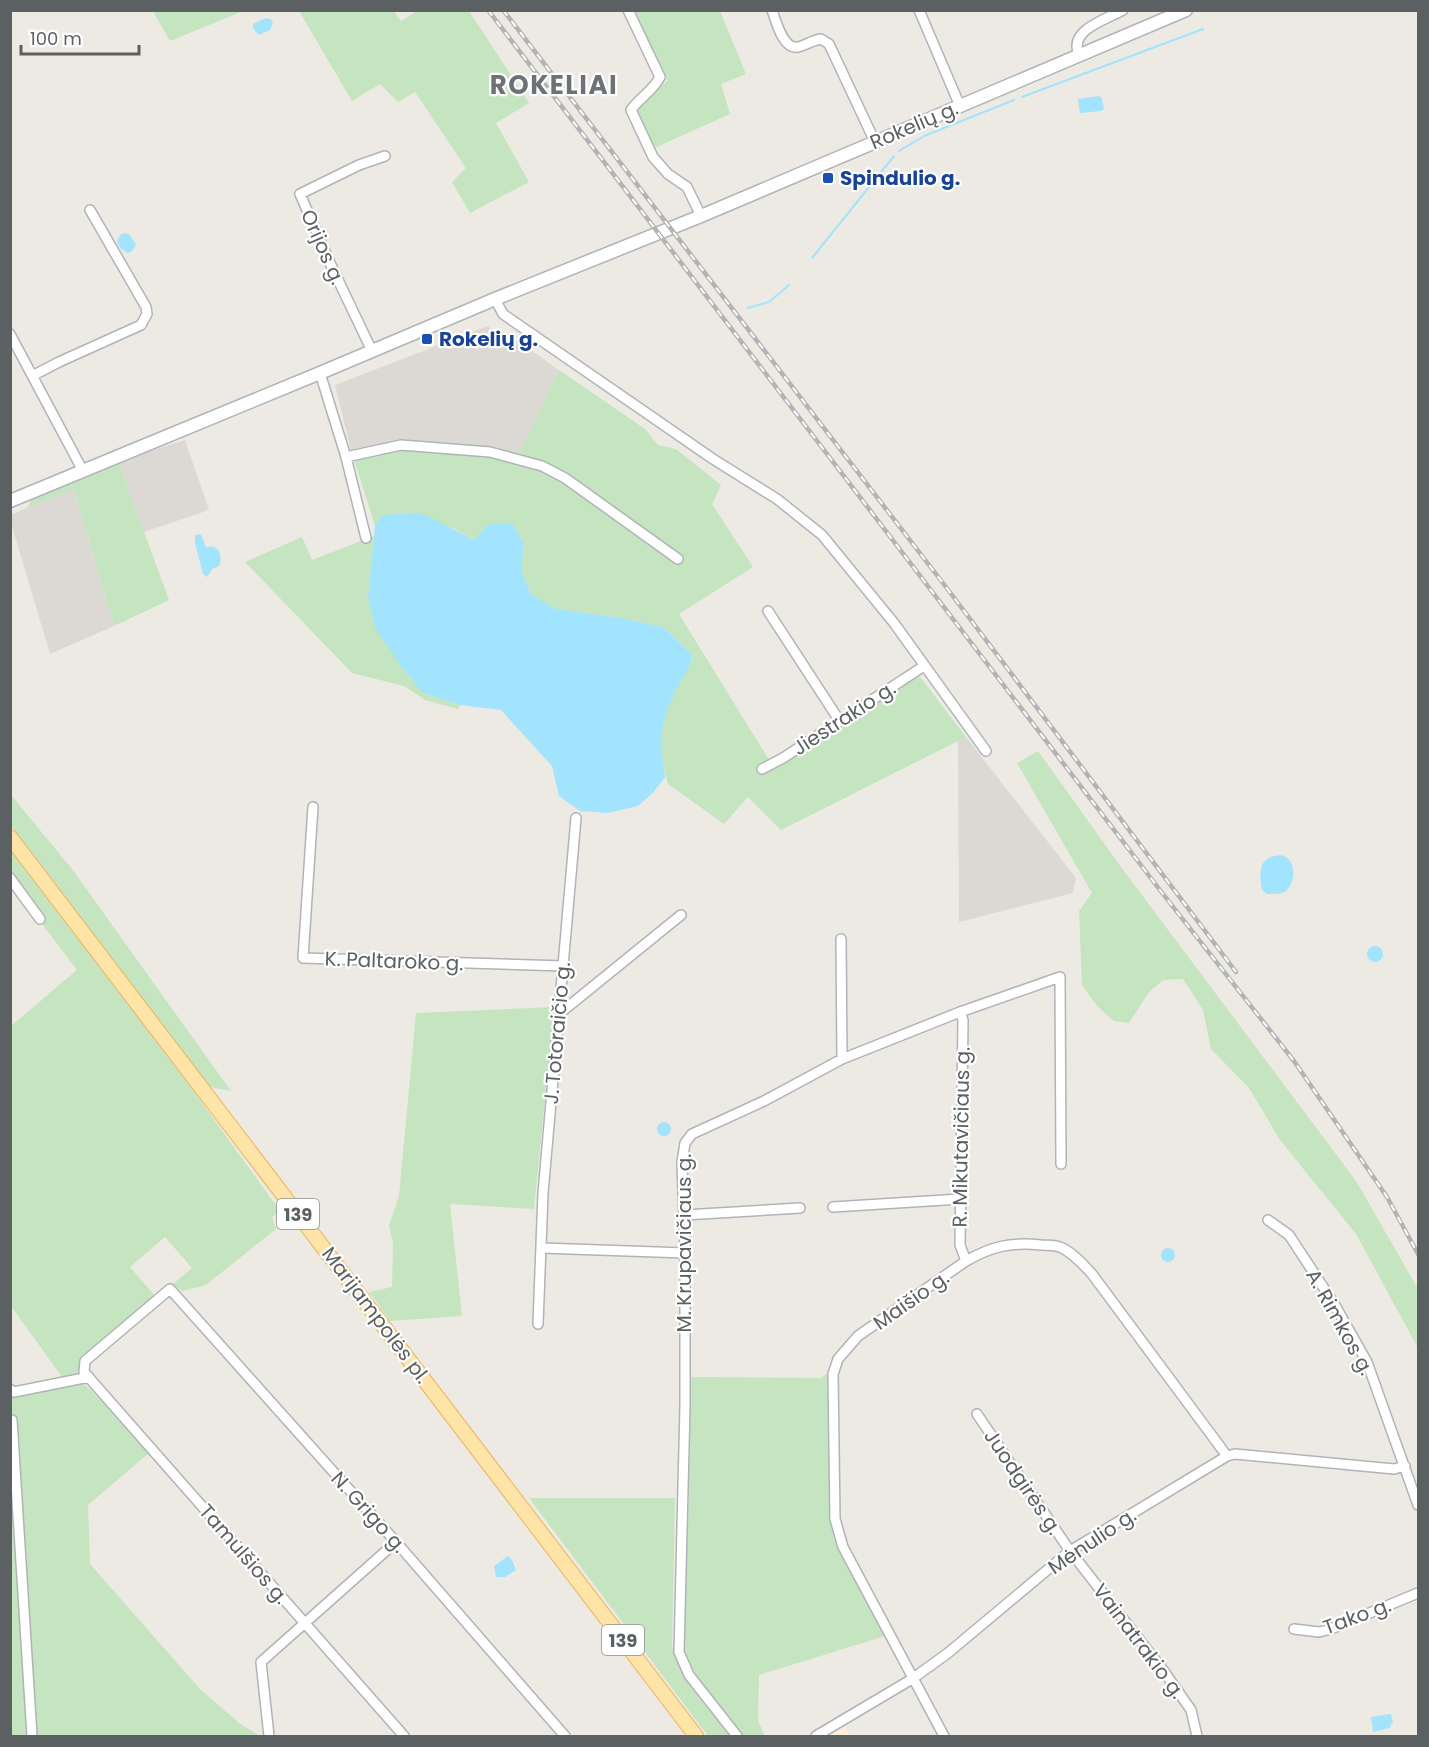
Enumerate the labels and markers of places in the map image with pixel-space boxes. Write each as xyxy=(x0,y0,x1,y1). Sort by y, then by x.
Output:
place label: Spindulio g. xyxy=(840,164,960,192)
marker: Spindulio g. xyxy=(821,171,835,185)
place label: Rokelių g. xyxy=(439,325,538,353)
marker: Rokelių g. xyxy=(420,332,434,346)

